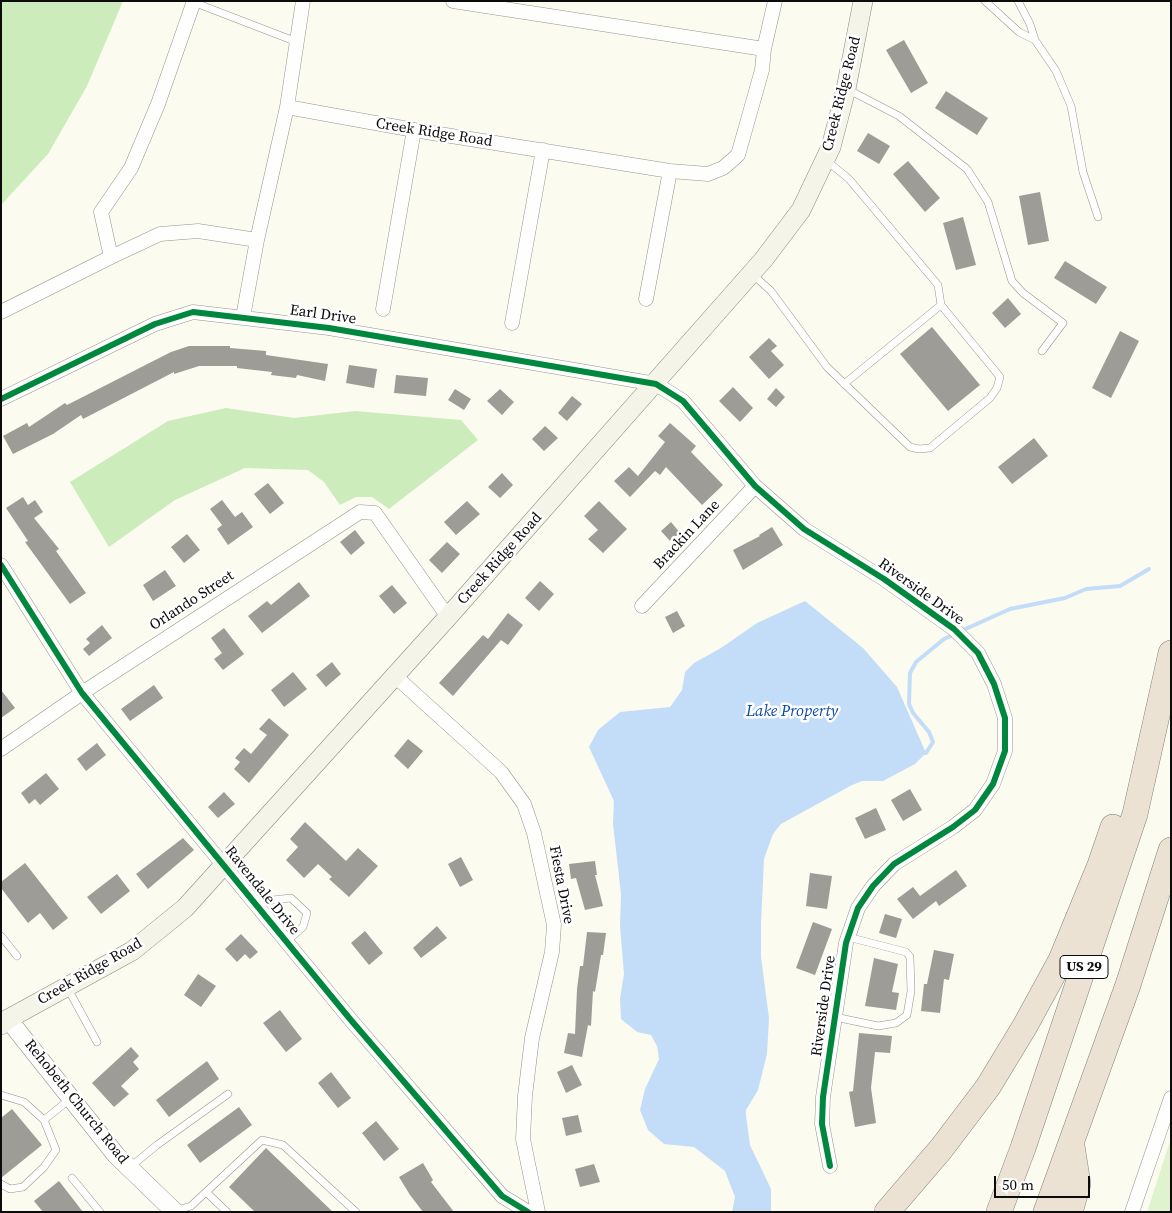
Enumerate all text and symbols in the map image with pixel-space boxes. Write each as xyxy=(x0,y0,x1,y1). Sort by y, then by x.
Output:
street label: Creek Ridge Road xyxy=(819,35,865,153)
street label: Creek Ridge Road xyxy=(374,115,494,151)
street label: Earl Drive xyxy=(289,301,357,329)
street label: Brackin Lane xyxy=(650,496,724,574)
street label: Creek Ridge Road xyxy=(454,509,546,609)
street label: Riverside Drive xyxy=(874,555,968,629)
street label: Orlando Street xyxy=(147,567,237,635)
water label: Lake Property xyxy=(746,702,838,722)
street label: Ravendale Drive xyxy=(221,843,303,939)
street label: Fiesta Drive xyxy=(545,844,577,926)
street label: Creek Ridge Road xyxy=(34,935,146,1009)
street label: Riverside Drive xyxy=(808,954,840,1058)
road number: US 29 xyxy=(1060,956,1108,979)
street label: Rehobeth Church Road xyxy=(20,1036,132,1168)
scale bar xyxy=(997,1166,1093,1198)
text: 50 m xyxy=(1002,1174,1034,1195)

